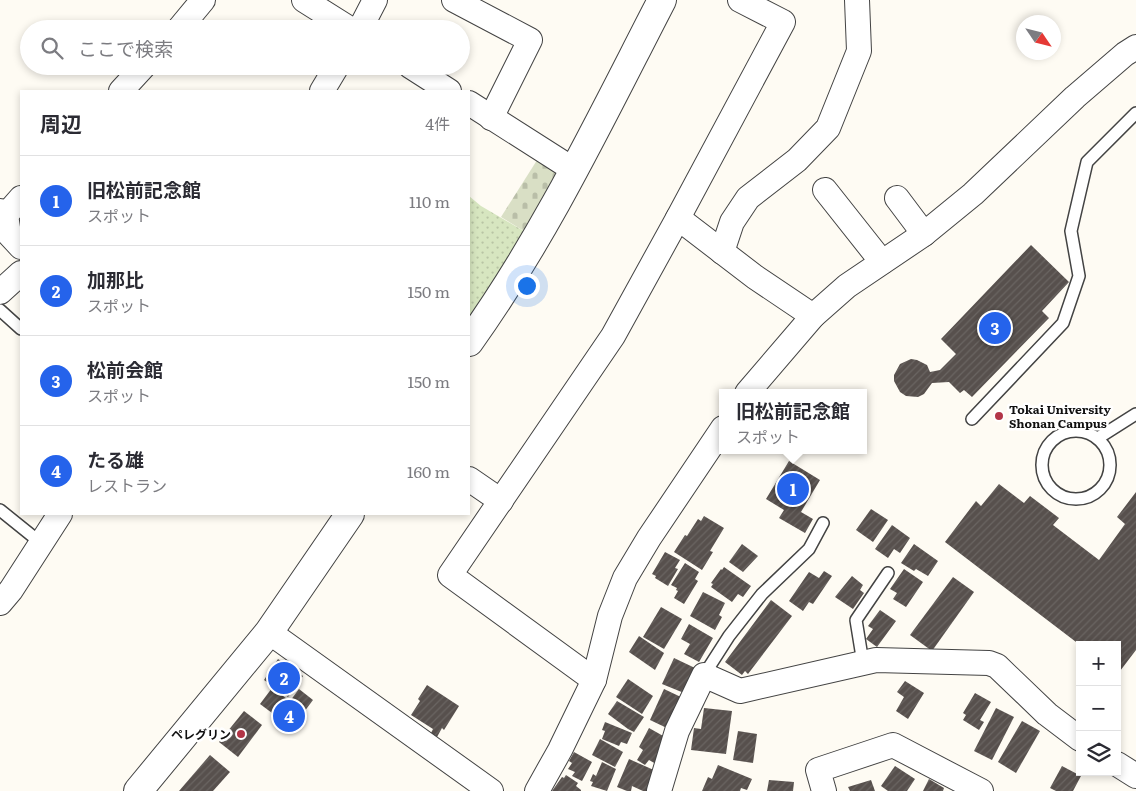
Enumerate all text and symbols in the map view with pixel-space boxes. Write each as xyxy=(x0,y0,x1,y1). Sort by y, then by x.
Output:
north arrow xyxy=(1016,15,1061,60)
search box xyxy=(20,20,470,75)
icon: search xyxy=(38,34,66,62)
text: ここで検索 xyxy=(78,34,173,62)
text: 周辺 xyxy=(40,107,82,138)
text: 4件 xyxy=(425,111,450,135)
text: 旧松前記念館 xyxy=(87,175,201,203)
text: 1 xyxy=(53,189,59,213)
text: 110 m xyxy=(409,189,450,213)
text: スポット xyxy=(87,203,151,227)
text: 加那比 xyxy=(87,265,144,293)
your location xyxy=(514,273,540,299)
text: 2 xyxy=(52,279,60,303)
text: 150 m xyxy=(407,279,450,303)
text: スポット xyxy=(87,293,151,317)
pin: 3 xyxy=(979,309,1011,347)
text: 松前会館 xyxy=(87,355,163,383)
text: 3 xyxy=(52,369,60,393)
text: 150 m xyxy=(407,369,450,393)
text: スポット xyxy=(87,383,151,407)
popup xyxy=(719,389,867,454)
text: 旧松前記念館 xyxy=(736,396,850,424)
place label: Tokai University Shonan Campus xyxy=(1009,400,1112,432)
marker: Tokai University Shonan Campus xyxy=(993,410,1005,422)
text: スポット xyxy=(736,424,800,448)
text: たる雄 xyxy=(87,445,144,473)
text: 4 xyxy=(51,459,61,483)
text: 160 m xyxy=(407,459,450,483)
pin: 1 xyxy=(777,470,809,508)
text: レストラン xyxy=(87,473,167,497)
map controls xyxy=(1076,641,1121,776)
button: + xyxy=(1076,641,1121,686)
pin: 2 xyxy=(268,659,300,697)
button: − xyxy=(1076,686,1121,731)
pin: 4 xyxy=(273,697,305,735)
place label: ペレグリン xyxy=(171,725,231,743)
marker: ペレグリン xyxy=(235,728,247,740)
button: layers xyxy=(1076,731,1121,776)

